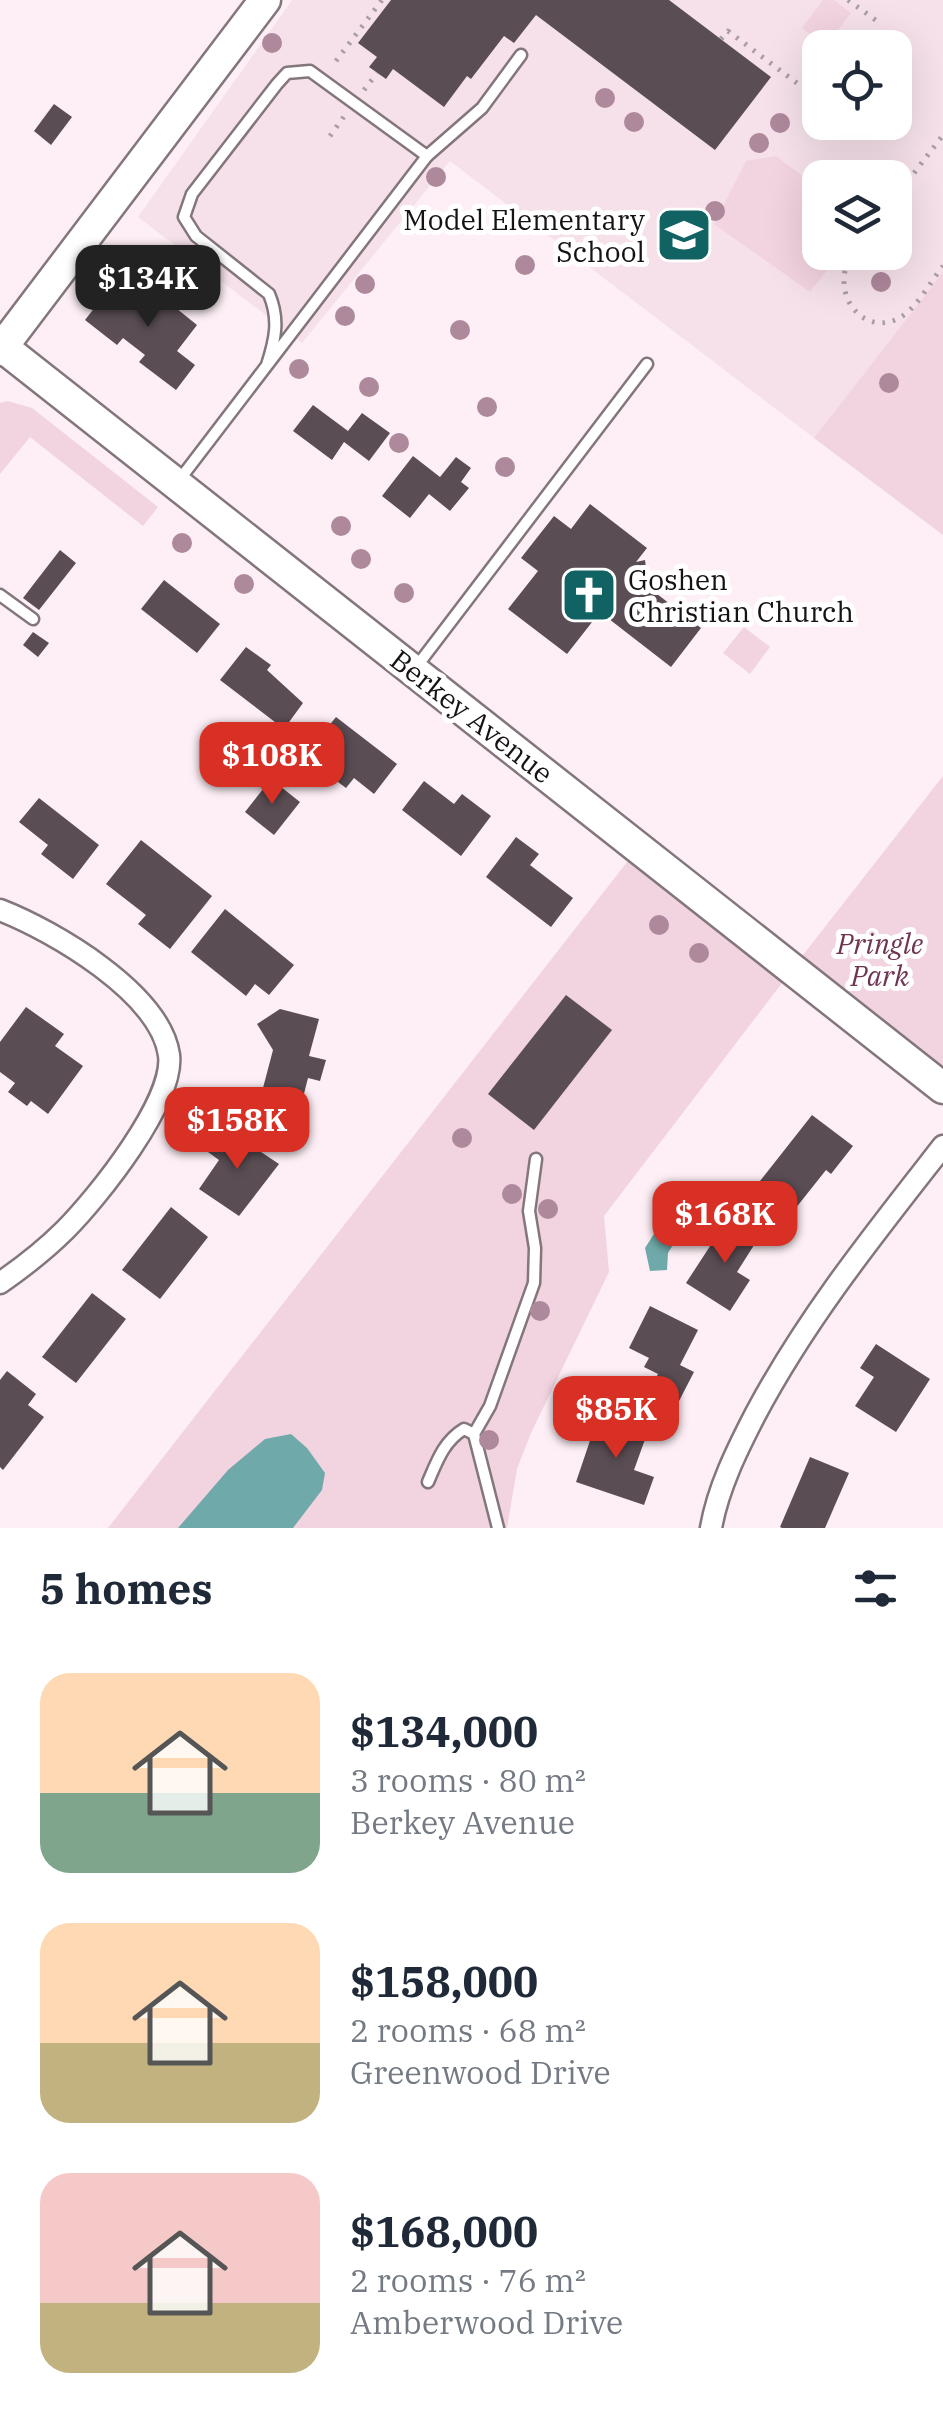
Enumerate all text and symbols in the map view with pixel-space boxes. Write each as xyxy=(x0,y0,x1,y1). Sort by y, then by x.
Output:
map controls xyxy=(802,30,912,270)
button: locate xyxy=(802,30,912,140)
button: layers xyxy=(802,160,912,270)
place label: Model Elementary School xyxy=(403,201,645,270)
school or university icon: Model Elementary School xyxy=(654,205,714,265)
pin: $134K xyxy=(78,245,218,330)
text: $134K xyxy=(97,256,199,298)
place label: Goshen Christian Church xyxy=(628,561,854,630)
church icon: Goshen Christian Church xyxy=(559,565,619,625)
street label: Berkey Avenue xyxy=(383,641,561,791)
pin: $108K xyxy=(202,722,342,807)
text: $108K xyxy=(221,733,323,775)
park label: Pringle Park xyxy=(836,925,924,994)
pin: $158K xyxy=(167,1087,307,1172)
text: $158K xyxy=(186,1098,288,1140)
pin: $168K xyxy=(655,1181,795,1266)
text: $168K xyxy=(674,1192,776,1234)
pin: $85K xyxy=(557,1376,675,1461)
text: $85K xyxy=(575,1387,657,1429)
text: 5 homes xyxy=(40,1561,213,1616)
icon: filters xyxy=(848,1561,903,1616)
text: $134,000 xyxy=(350,1704,538,1759)
icon: home xyxy=(120,1713,240,1833)
text: 3 rooms · 80 m² xyxy=(350,1759,586,1801)
text: Berkey Avenue xyxy=(350,1801,575,1843)
text: $158,000 xyxy=(350,1954,538,2009)
icon: home xyxy=(120,1963,240,2083)
text: 2 rooms · 68 m² xyxy=(350,2009,586,2051)
text: Greenwood Drive xyxy=(350,2051,611,2093)
text: $168,000 xyxy=(350,2204,538,2259)
icon: home xyxy=(120,2213,240,2333)
text: 2 rooms · 76 m² xyxy=(350,2259,586,2301)
text: Amberwood Drive xyxy=(350,2301,623,2343)

